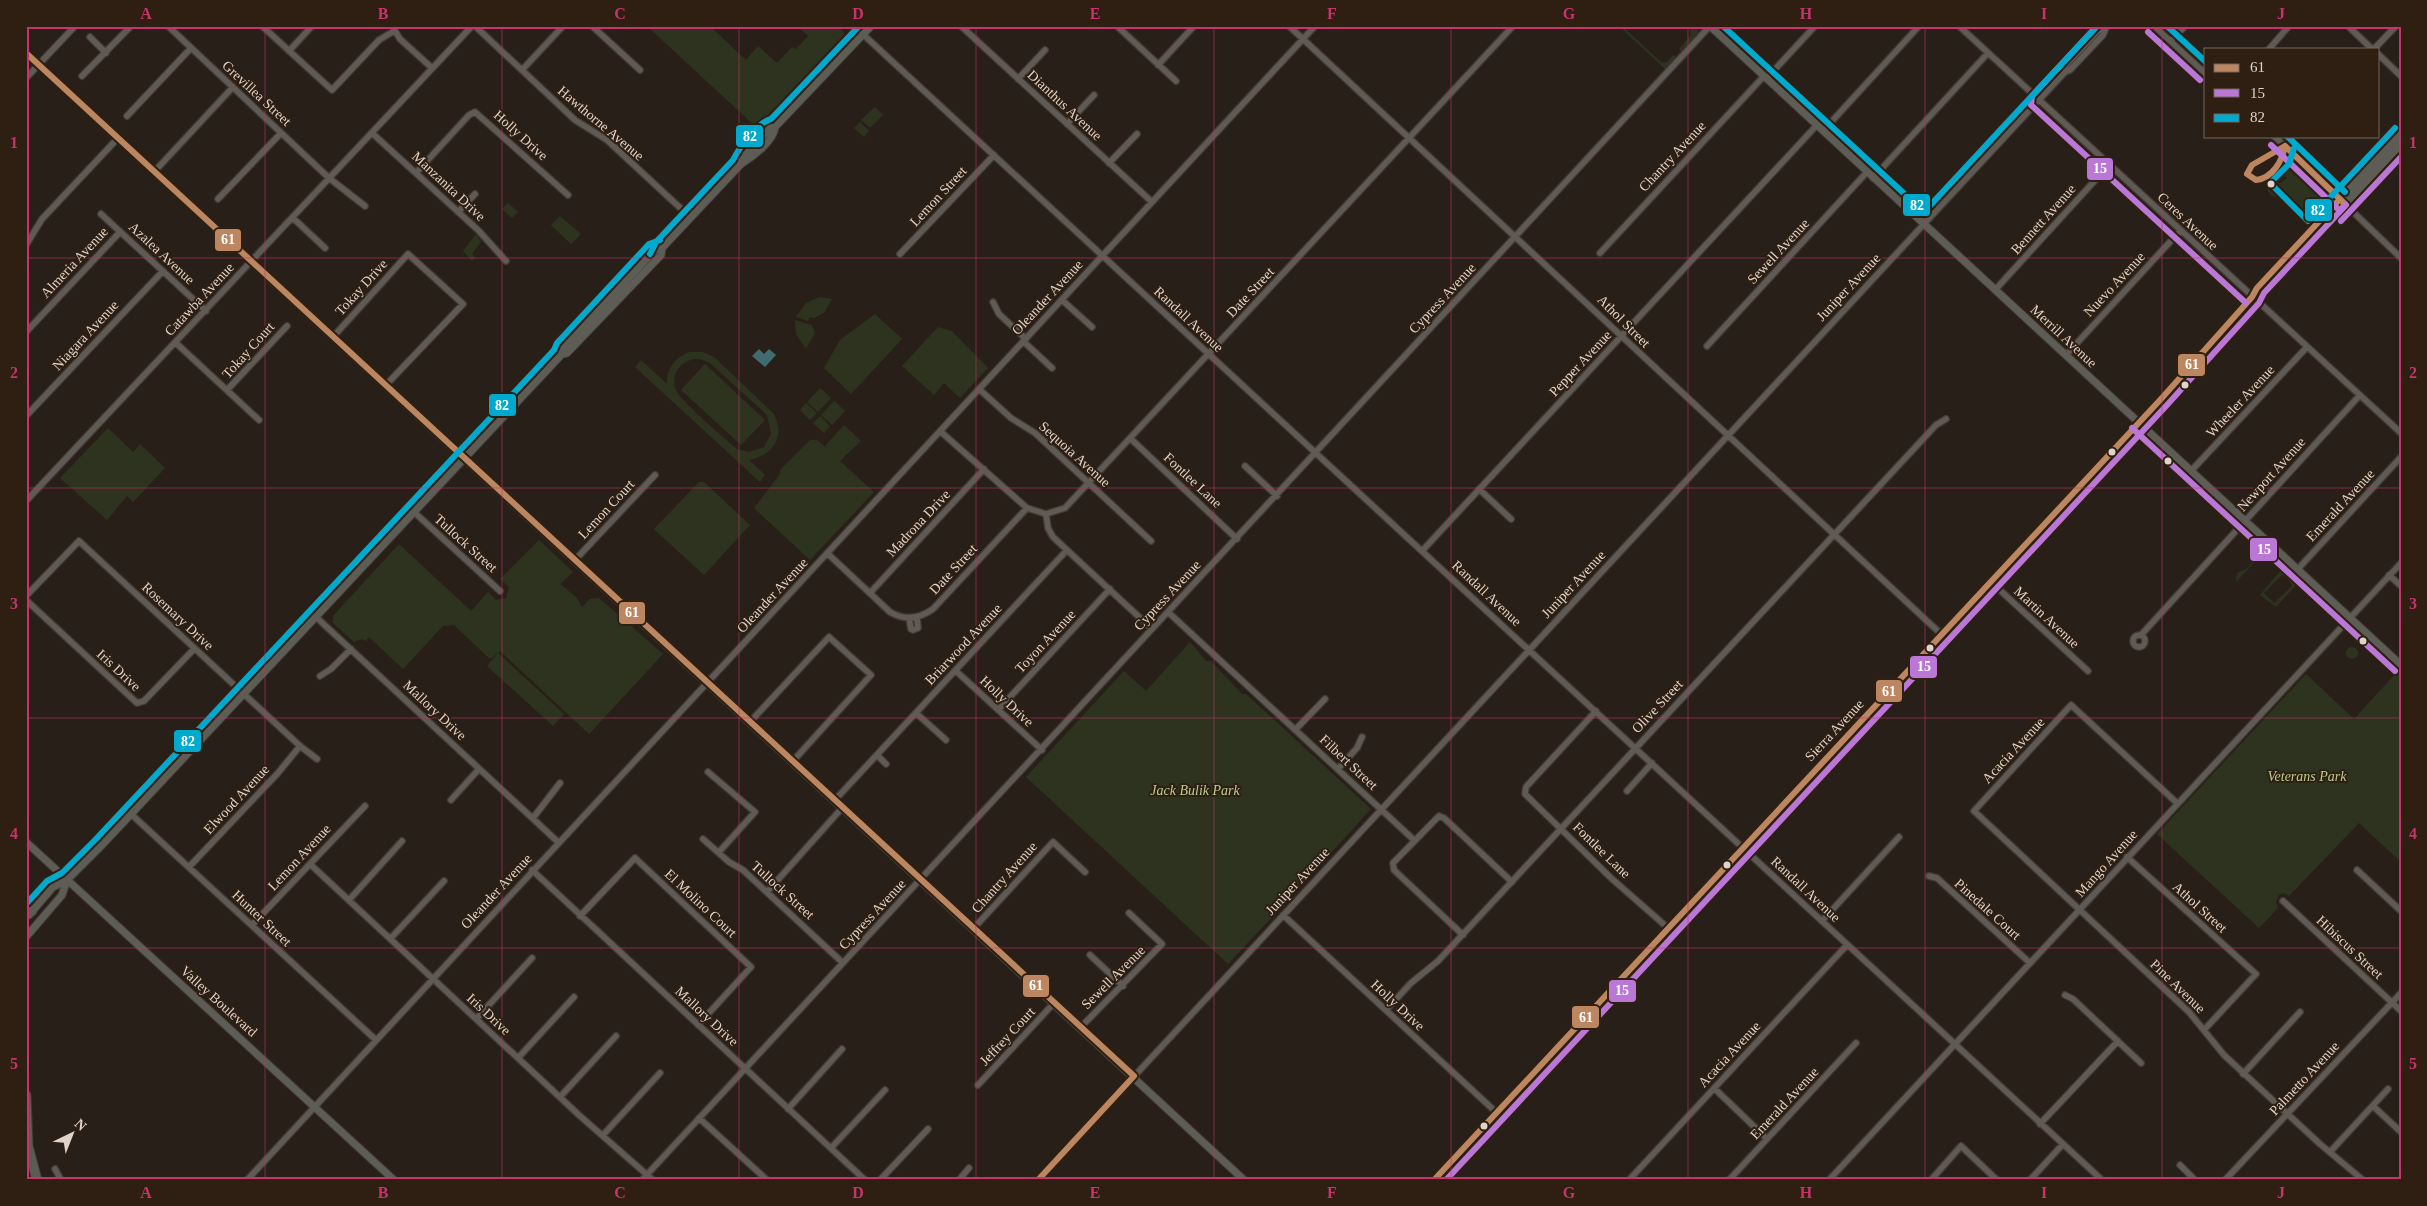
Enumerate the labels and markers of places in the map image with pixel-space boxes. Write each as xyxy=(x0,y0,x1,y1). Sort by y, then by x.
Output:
unlabelled marker xyxy=(2266,179,2276,189)
unlabelled marker xyxy=(2180,380,2190,390)
unlabelled marker xyxy=(2107,447,2117,457)
unlabelled marker xyxy=(2163,456,2173,466)
unlabelled marker xyxy=(2358,636,2368,646)
unlabelled marker xyxy=(1925,643,1935,653)
unlabelled marker xyxy=(1722,860,1732,870)
unlabelled marker xyxy=(1479,1121,1489,1131)

